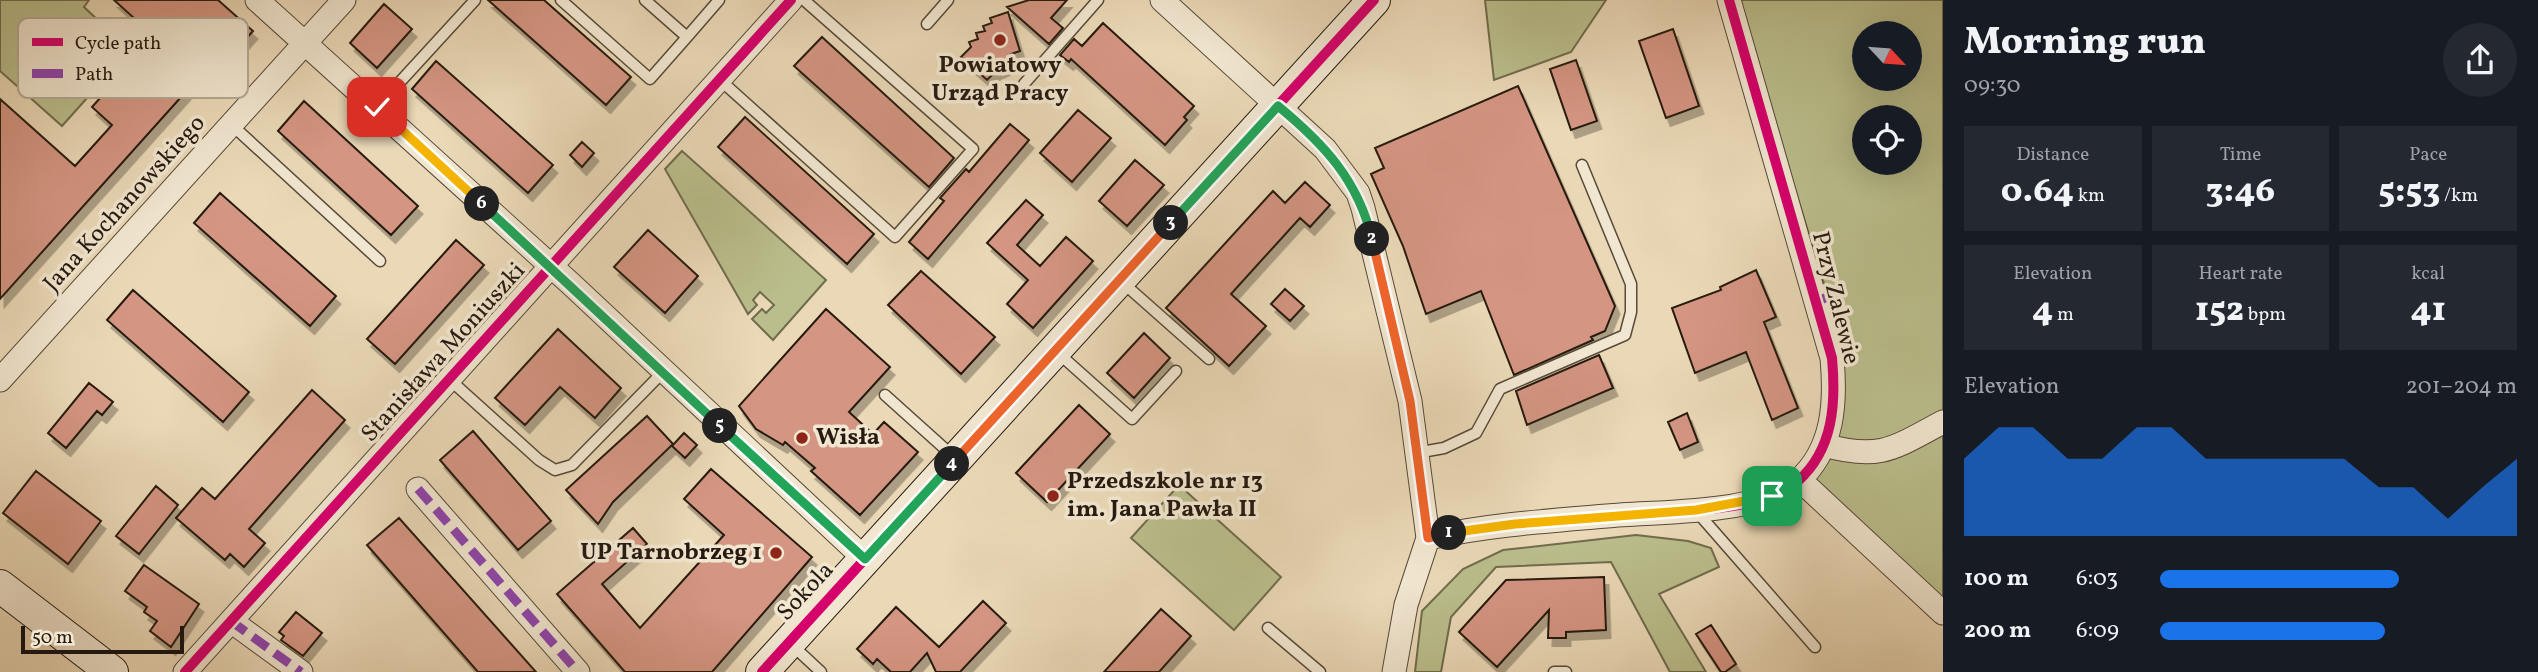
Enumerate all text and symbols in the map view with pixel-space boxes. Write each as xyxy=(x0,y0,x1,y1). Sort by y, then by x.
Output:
text: Morning run xyxy=(1964,17,2206,70)
legend xyxy=(18,18,248,98)
north arrow xyxy=(1852,21,1922,91)
map controls xyxy=(1852,21,1922,175)
button: share xyxy=(2443,23,2517,97)
text: Cycle path xyxy=(75,31,161,57)
marker: Powiatowy Urząd Pracy xyxy=(992,32,1008,48)
place label: Powiatowy Urząd Pracy xyxy=(931,49,1069,111)
text: Path xyxy=(75,62,113,88)
text: 09:30 xyxy=(1964,70,2021,102)
pin xyxy=(347,77,407,137)
icon: check xyxy=(358,88,396,126)
button: locate xyxy=(1852,105,1922,175)
street label: Jana Kochanowskiego xyxy=(36,108,214,300)
text: Distance xyxy=(2016,142,2089,168)
text: Time xyxy=(2220,142,2261,168)
text: Pace xyxy=(2409,142,2447,168)
text: 0.64 xyxy=(2001,168,2074,216)
text: 3:46 xyxy=(2206,168,2275,216)
text: 5:53 xyxy=(2378,168,2440,216)
text: km xyxy=(2074,183,2105,209)
text: /km xyxy=(2440,183,2478,209)
pin: 6 xyxy=(464,186,500,222)
text: 6 xyxy=(476,190,487,216)
pin: 3 xyxy=(1154,206,1188,241)
text: 3 xyxy=(1166,209,1175,235)
pin: 2 xyxy=(1354,222,1390,256)
text: 2 xyxy=(1367,225,1376,251)
street label: Przy Zalewie xyxy=(1802,228,1868,368)
street label: Stanisława Moniuszki xyxy=(354,256,534,450)
text: Elevation xyxy=(2013,261,2092,287)
text: Heart rate xyxy=(2199,261,2282,287)
text: kcal xyxy=(2411,261,2445,287)
text: 4 xyxy=(2032,287,2053,335)
text: 152 xyxy=(2195,287,2244,335)
text: 41 xyxy=(2410,287,2446,335)
text: m xyxy=(2053,302,2074,328)
text: bpm xyxy=(2244,302,2286,328)
text: Elevation xyxy=(1964,371,2060,403)
text: 201–204 m xyxy=(2406,371,2517,403)
pin: 5 xyxy=(702,408,738,444)
text: 5 xyxy=(715,412,724,438)
place label: Wisła xyxy=(816,421,880,455)
marker: Wisła xyxy=(794,430,810,446)
pin: 4 xyxy=(934,447,970,482)
text: 4 xyxy=(946,450,957,476)
place label: Przedszkole nr 13 im. Jana Pawła II xyxy=(1067,465,1263,527)
pin xyxy=(1742,466,1802,526)
icon: arrive xyxy=(1753,477,1791,515)
marker: Przedszkole nr 13 im. Jana Pawła II xyxy=(1045,488,1061,504)
pin: 1 xyxy=(1432,516,1466,550)
text: 1 xyxy=(1445,519,1452,545)
place label: UP Tarnobrzeg 1 xyxy=(580,536,762,570)
marker: UP Tarnobrzeg 1 xyxy=(768,545,784,561)
street label: Sokola xyxy=(770,555,842,629)
text: 100 m xyxy=(1964,563,2029,595)
text: 6:03 xyxy=(2076,563,2118,595)
text: 200 m xyxy=(1964,615,2031,647)
text: 6:09 xyxy=(2076,615,2119,647)
scale bar xyxy=(21,623,184,655)
text: 50 m xyxy=(32,625,73,651)

